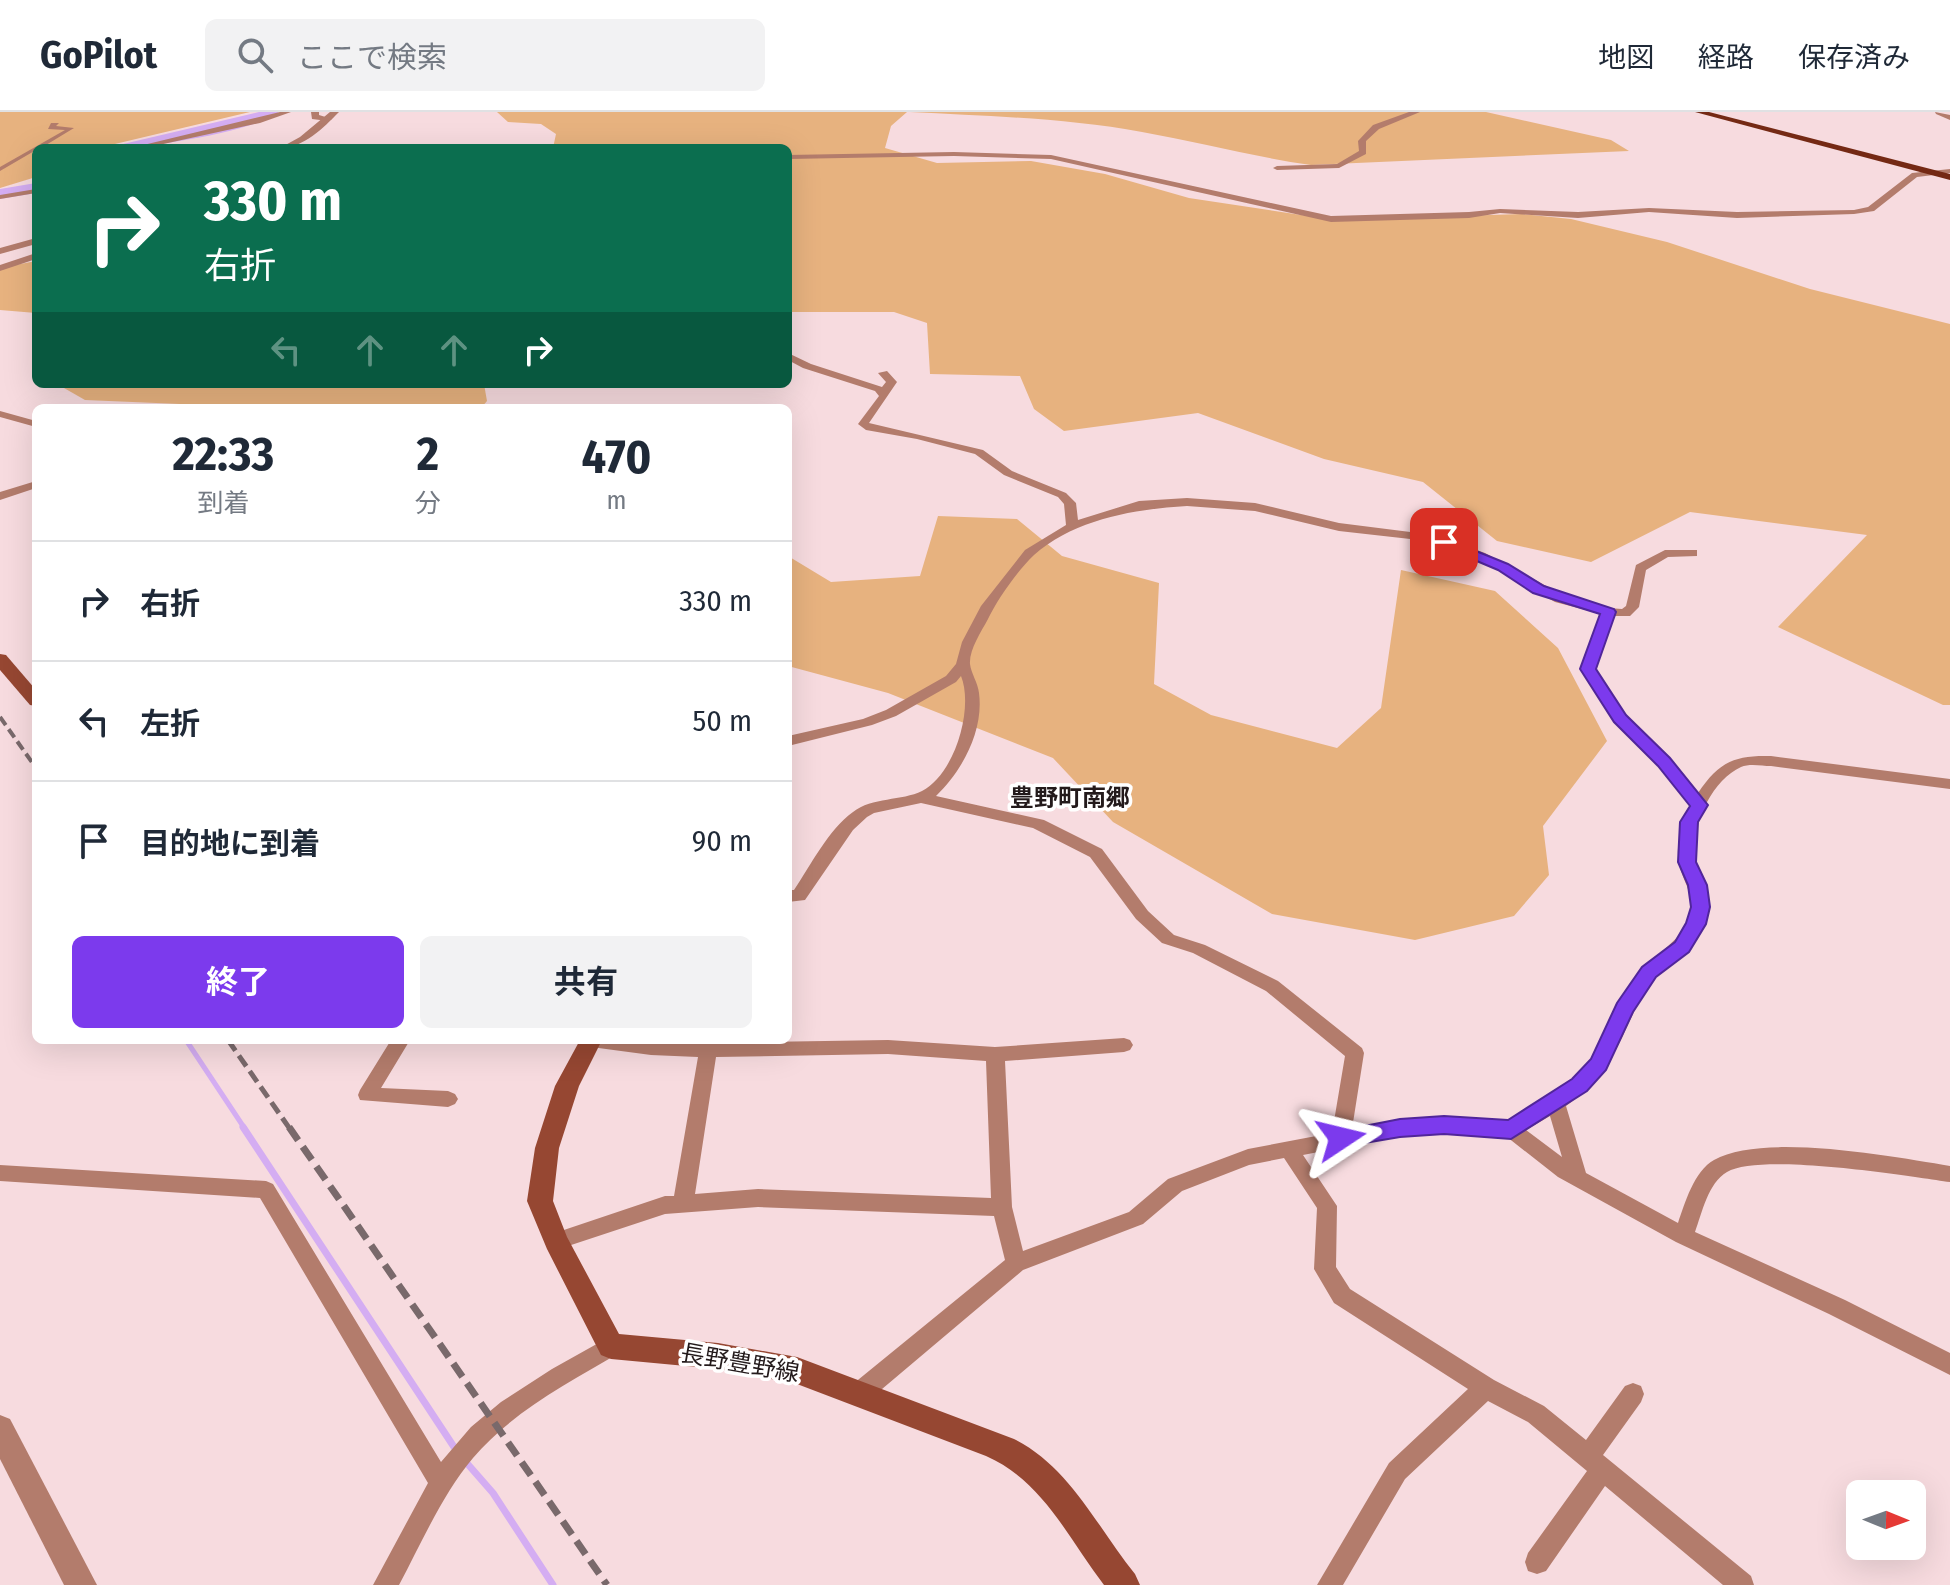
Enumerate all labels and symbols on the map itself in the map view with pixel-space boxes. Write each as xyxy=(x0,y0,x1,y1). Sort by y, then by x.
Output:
pin xyxy=(1410,508,1478,576)
district label: 豊野町南郷 xyxy=(1010,784,1130,812)
position arrow xyxy=(1299,1096,1383,1180)
street label: 長野豊野線 xyxy=(678,1339,802,1387)
north arrow xyxy=(1846,1480,1926,1560)

